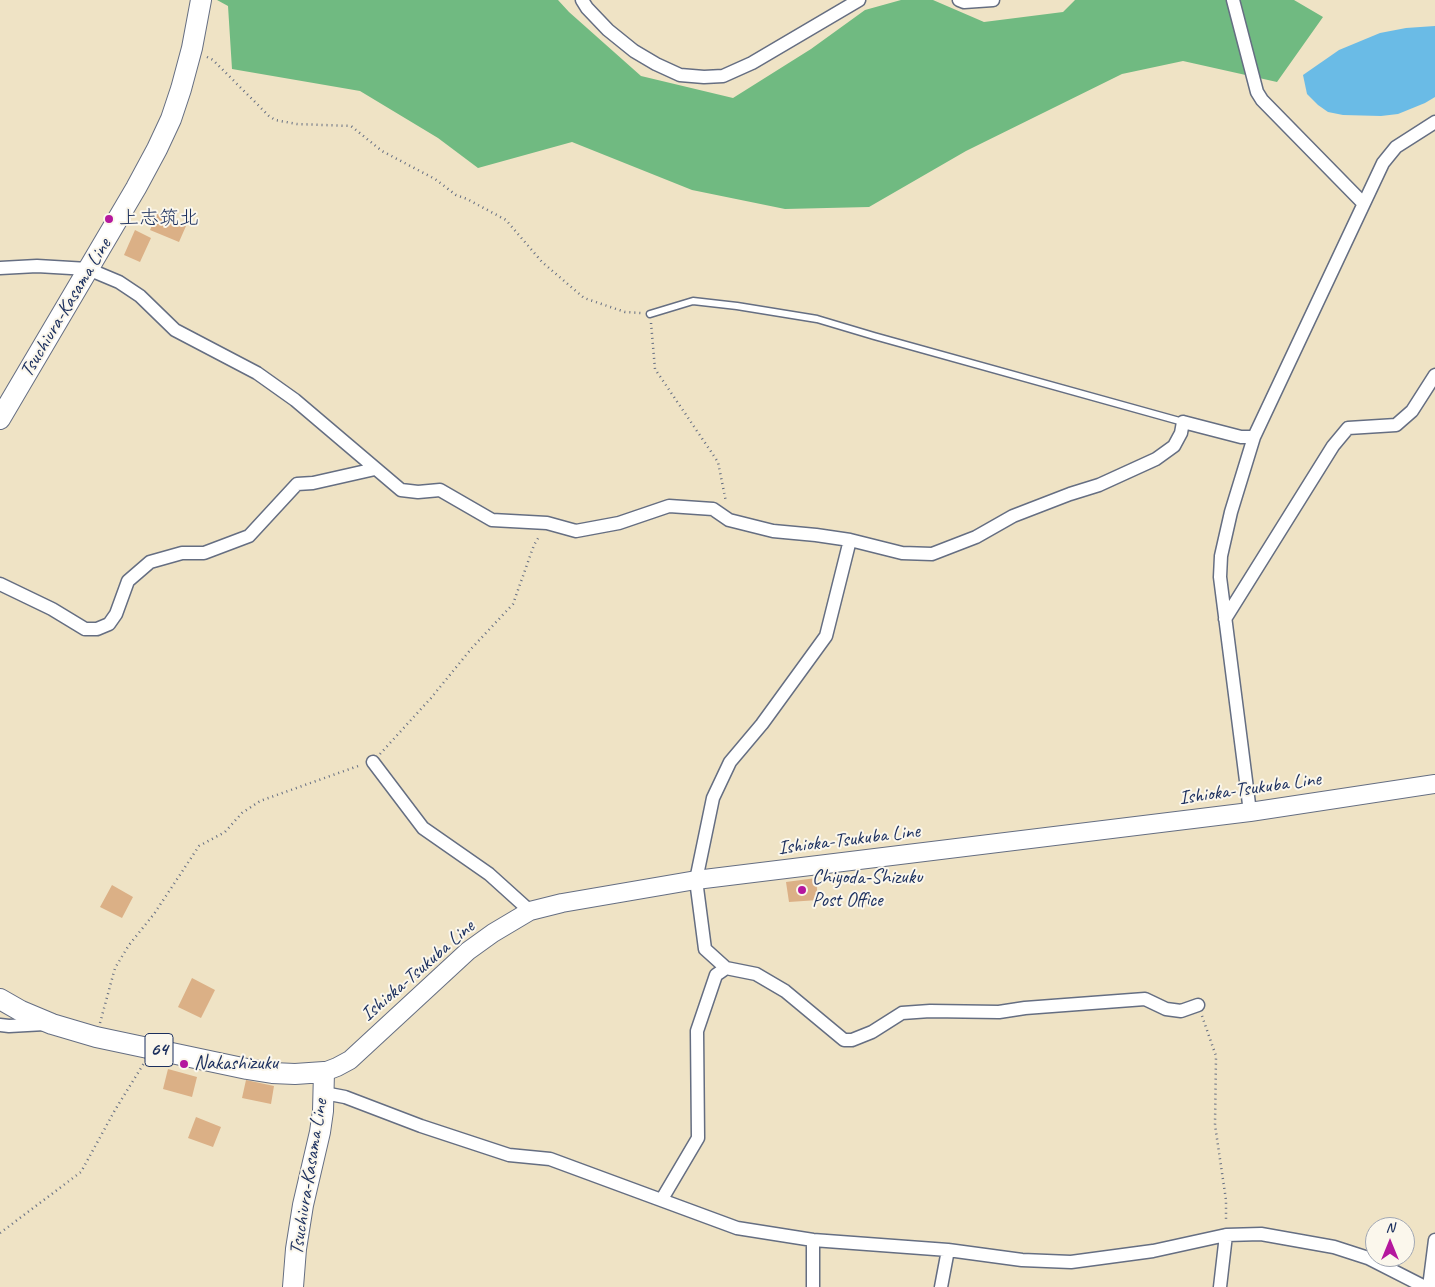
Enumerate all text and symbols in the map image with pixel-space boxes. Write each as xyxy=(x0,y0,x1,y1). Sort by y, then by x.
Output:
place label: 上志筑北 xyxy=(119,207,199,231)
marker: 上志筑北 xyxy=(103,213,115,225)
street label: Tsuchiura-Kasama Line xyxy=(15,234,117,382)
street label: Ishioka-Tsukuba Line xyxy=(1178,767,1322,811)
street label: Ishioka-Tsukuba Line xyxy=(777,819,921,861)
place label: Chiyoda-Shizuku Post Office xyxy=(812,866,922,913)
marker: Chiyoda-Shizuku Post Office xyxy=(796,884,808,896)
street label: Ishioka-Tsukuba Line xyxy=(356,915,480,1027)
road number: 64 xyxy=(145,1034,173,1066)
place label: Nakashizuku xyxy=(194,1052,278,1076)
marker: Nakashizuku xyxy=(178,1058,190,1070)
street label: Tsuchiura-Kasama Line xyxy=(285,1097,333,1257)
north arrow xyxy=(1365,1217,1415,1267)
text: N xyxy=(1386,1219,1394,1236)

